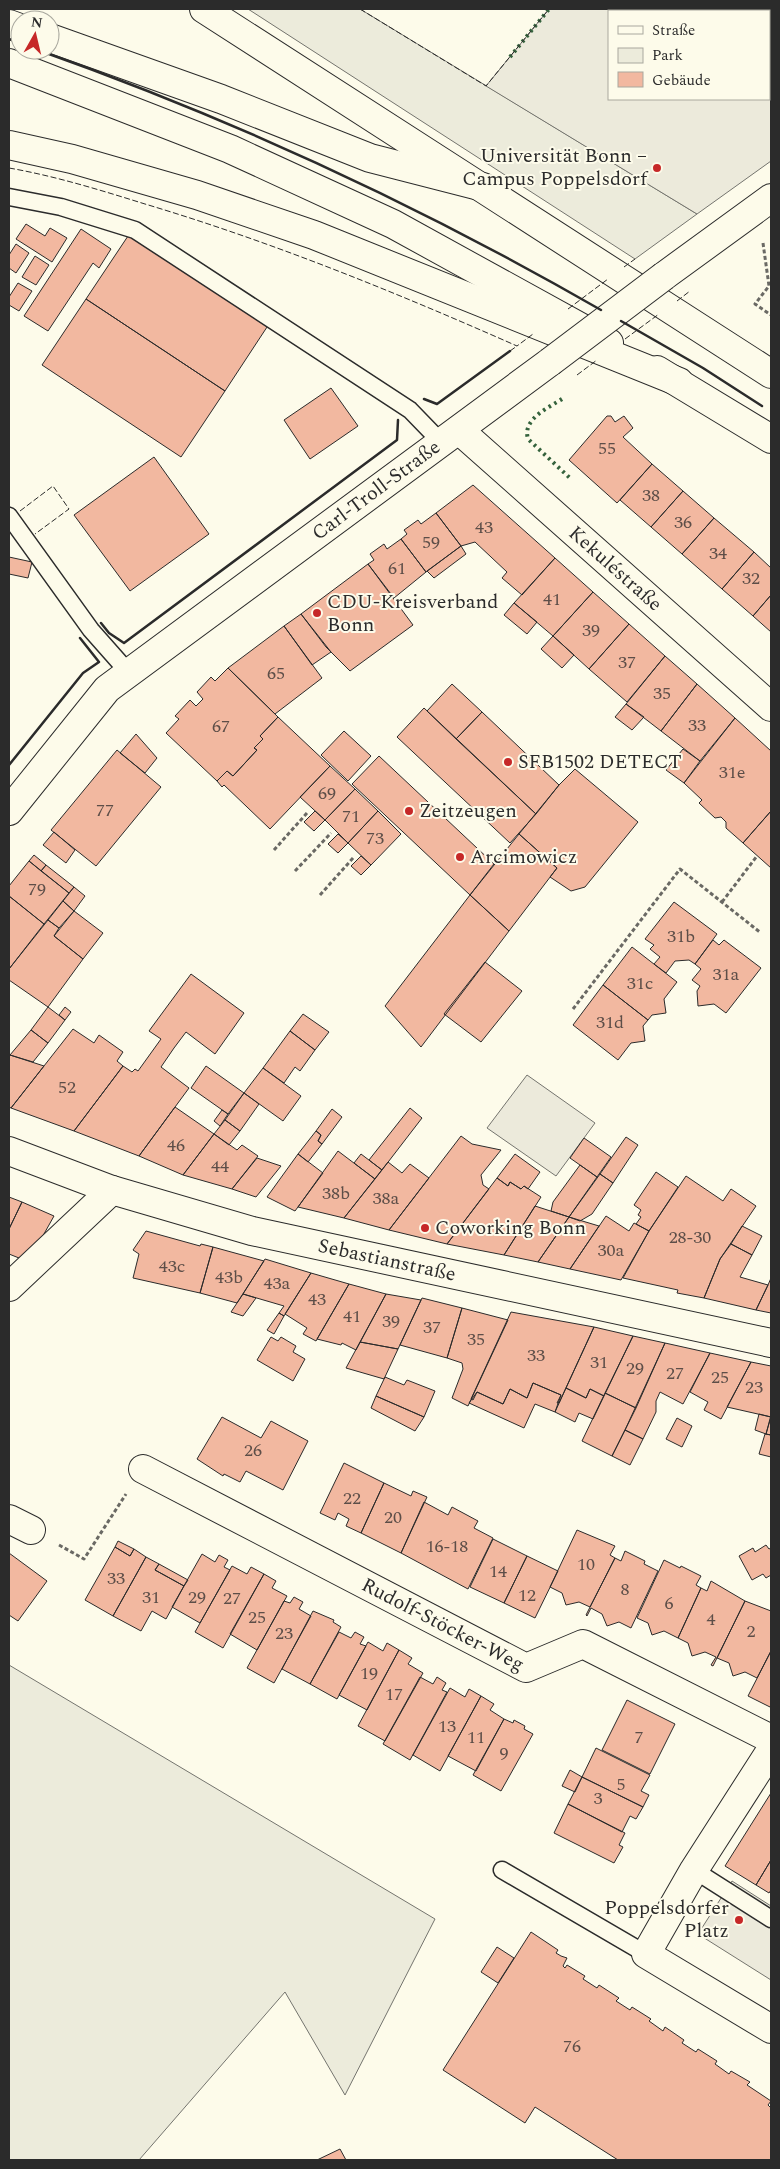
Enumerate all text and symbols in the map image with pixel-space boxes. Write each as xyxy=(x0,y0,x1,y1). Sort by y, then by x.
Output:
north arrow xyxy=(10,10,60,60)
legend xyxy=(608,10,770,100)
text: N xyxy=(30,11,44,34)
text: Straße xyxy=(652,19,695,42)
text: Park xyxy=(652,44,683,67)
text: Gebäude xyxy=(652,69,711,92)
place label: Universität Bonn – Campus Poppelsdorf xyxy=(462,141,649,194)
marker: Universität Bonn – Campus Poppelsdorf xyxy=(651,162,663,174)
street label: Carl-Troll-Straße xyxy=(305,433,447,548)
house number: 55 xyxy=(598,435,616,462)
house number: 38 xyxy=(642,482,660,509)
house number: 36 xyxy=(674,509,692,536)
house number: 43 xyxy=(475,514,493,541)
street label: Kekuléstraße xyxy=(562,519,669,619)
house number: 59 xyxy=(422,529,440,556)
house number: 34 xyxy=(709,540,727,567)
house number: 61 xyxy=(388,555,406,582)
house number: 32 xyxy=(742,565,760,592)
house number: 41 xyxy=(543,586,561,613)
place label: CDU-Kreisverband Bonn xyxy=(327,587,498,640)
marker: CDU-Kreisverband Bonn xyxy=(311,607,323,619)
house number: 39 xyxy=(582,617,600,644)
house number: 37 xyxy=(618,649,636,676)
house number: 65 xyxy=(267,660,285,687)
house number: 35 xyxy=(653,680,671,707)
house number: 33 xyxy=(688,712,706,739)
house number: 67 xyxy=(212,713,230,740)
place label: SFB1502 DETECT xyxy=(518,747,682,777)
marker: SFB1502 DETECT xyxy=(502,756,514,768)
house number: 31e xyxy=(719,759,745,786)
house number: 69 xyxy=(318,780,336,807)
place label: Zeitzeugen xyxy=(419,796,517,826)
house number: 77 xyxy=(96,797,114,824)
house number: 71 xyxy=(342,803,360,830)
marker: Zeitzeugen xyxy=(403,805,415,817)
house number: 73 xyxy=(366,825,384,852)
place label: Arcimowicz xyxy=(470,842,577,872)
marker: Arcimowicz xyxy=(454,851,466,863)
house number: 79 xyxy=(28,876,46,903)
house number: 31b xyxy=(667,923,695,950)
house number: 31a xyxy=(713,961,740,988)
house number: 31c xyxy=(627,970,653,997)
house number: 31d xyxy=(596,1009,624,1036)
house number: 52 xyxy=(58,1074,76,1101)
house number: 46 xyxy=(167,1132,185,1159)
house number: 44 xyxy=(211,1153,229,1180)
house number: 38b xyxy=(322,1180,350,1207)
house number: 38a xyxy=(373,1185,400,1212)
place label: Coworking Bonn xyxy=(435,1213,586,1243)
marker: Coworking Bonn xyxy=(419,1222,431,1234)
house number: 28-30 xyxy=(669,1224,711,1251)
street label: Sebastianstraße xyxy=(315,1231,459,1290)
house number: 30a xyxy=(598,1237,625,1264)
house number: 43c xyxy=(159,1253,185,1280)
house number: 43b xyxy=(215,1264,243,1291)
house number: 43a xyxy=(264,1270,291,1297)
house number: 43 xyxy=(308,1286,326,1313)
house number: 41 xyxy=(343,1303,361,1330)
house number: 39 xyxy=(382,1308,400,1335)
house number: 37 xyxy=(423,1314,441,1341)
house number: 35 xyxy=(467,1326,485,1353)
house number: 33 xyxy=(527,1342,545,1369)
house number: 31 xyxy=(590,1349,608,1376)
house number: 29 xyxy=(626,1355,644,1382)
house number: 27 xyxy=(666,1360,684,1387)
house number: 25 xyxy=(711,1364,729,1391)
house number: 23 xyxy=(745,1374,763,1401)
house number: 26 xyxy=(244,1437,262,1464)
house number: 22 xyxy=(343,1485,361,1512)
house number: 20 xyxy=(384,1504,402,1531)
house number: 16-18 xyxy=(426,1533,468,1560)
house number: 10 xyxy=(577,1551,595,1578)
house number: 14 xyxy=(489,1558,507,1585)
house number: 33 xyxy=(107,1565,125,1592)
street label: Rudolf-Stöcker-Weg xyxy=(356,1570,530,1680)
house number: 8 xyxy=(621,1576,630,1603)
house number: 12 xyxy=(518,1582,536,1609)
house number: 31 xyxy=(142,1584,160,1611)
house number: 29 xyxy=(188,1584,206,1611)
house number: 27 xyxy=(223,1585,241,1612)
house number: 6 xyxy=(665,1590,674,1617)
house number: 25 xyxy=(248,1604,266,1631)
house number: 4 xyxy=(707,1606,716,1633)
house number: 2 xyxy=(747,1618,756,1645)
house number: 23 xyxy=(275,1620,293,1647)
house number: 19 xyxy=(360,1660,378,1687)
house number: 17 xyxy=(385,1681,403,1708)
house number: 13 xyxy=(438,1713,456,1740)
house number: 11 xyxy=(467,1724,485,1751)
house number: 7 xyxy=(635,1724,644,1751)
house number: 9 xyxy=(500,1740,509,1767)
house number: 5 xyxy=(617,1771,626,1798)
house number: 3 xyxy=(594,1785,603,1812)
place label: Poppelsdorfer Platz xyxy=(604,1893,729,1946)
marker: Poppelsdorfer Platz xyxy=(733,1914,745,1926)
house number: 76 xyxy=(563,2033,581,2060)

